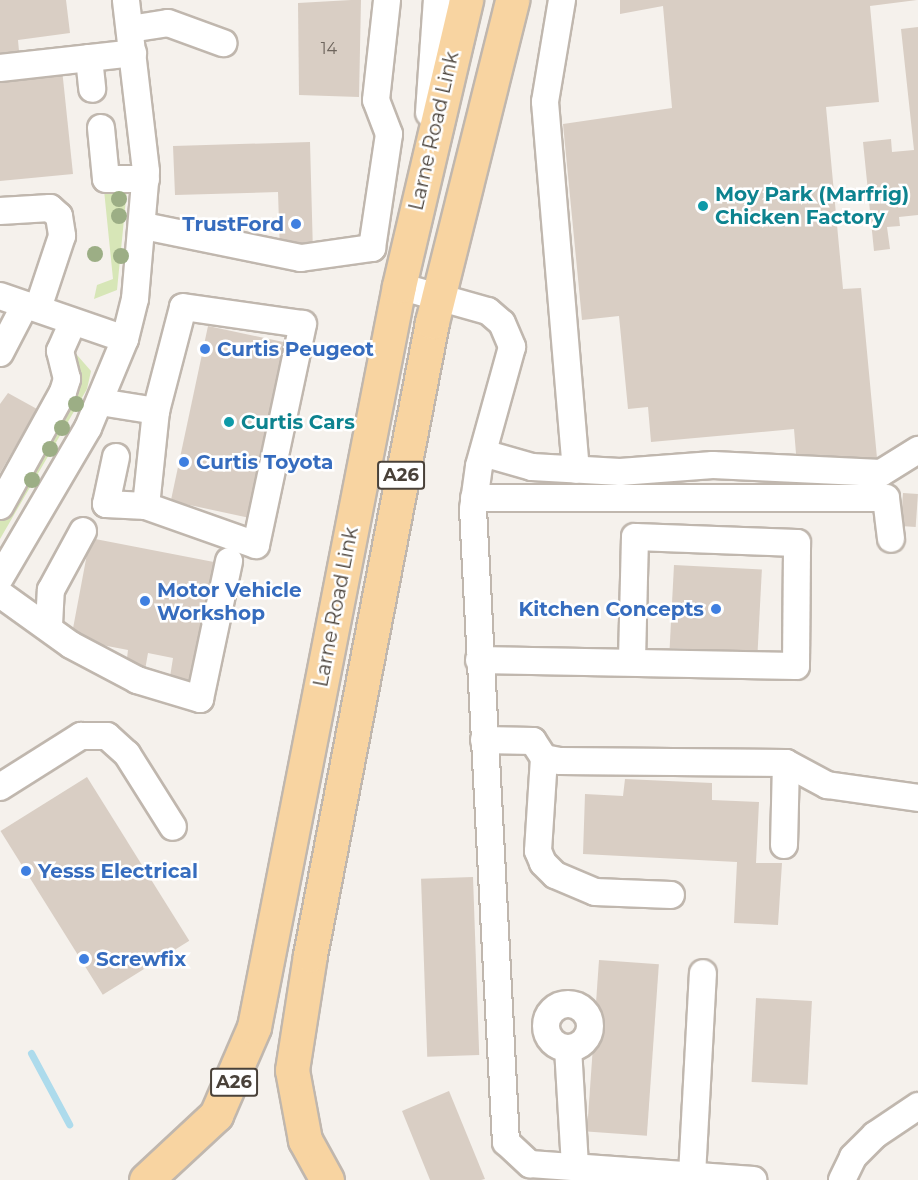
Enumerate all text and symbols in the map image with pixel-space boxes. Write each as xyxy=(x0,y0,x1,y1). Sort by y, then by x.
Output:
house number: 14 xyxy=(321,39,337,59)
street label: Larne Road Link xyxy=(404,49,464,213)
place label: Moy Park (Marfrig) Chicken Factory xyxy=(715,183,909,230)
marker: Moy Park (Marfrig) Chicken Factory xyxy=(696,199,710,213)
place label: TrustFord xyxy=(182,212,284,236)
marker: TrustFord xyxy=(289,217,303,231)
place label: Curtis Peugeot xyxy=(217,337,374,361)
marker: Curtis Peugeot xyxy=(198,342,212,356)
place label: Curtis Cars xyxy=(241,410,355,434)
marker: Curtis Cars xyxy=(222,415,236,429)
place label: Curtis Toyota xyxy=(196,450,333,474)
marker: Curtis Toyota xyxy=(177,455,191,469)
road number: A26 xyxy=(377,460,425,490)
street label: Larne Road Link xyxy=(309,525,363,689)
place label: Motor Vehicle Workshop xyxy=(157,578,302,625)
marker: Motor Vehicle Workshop xyxy=(138,594,152,608)
place label: Kitchen Concepts xyxy=(519,597,704,621)
marker: Kitchen Concepts xyxy=(709,602,723,616)
place label: Yesss Electrical xyxy=(38,859,198,883)
marker: Yesss Electrical xyxy=(19,864,33,878)
place label: Screwfix xyxy=(96,947,186,971)
marker: Screwfix xyxy=(77,952,91,966)
road number: A26 xyxy=(210,1067,258,1097)

